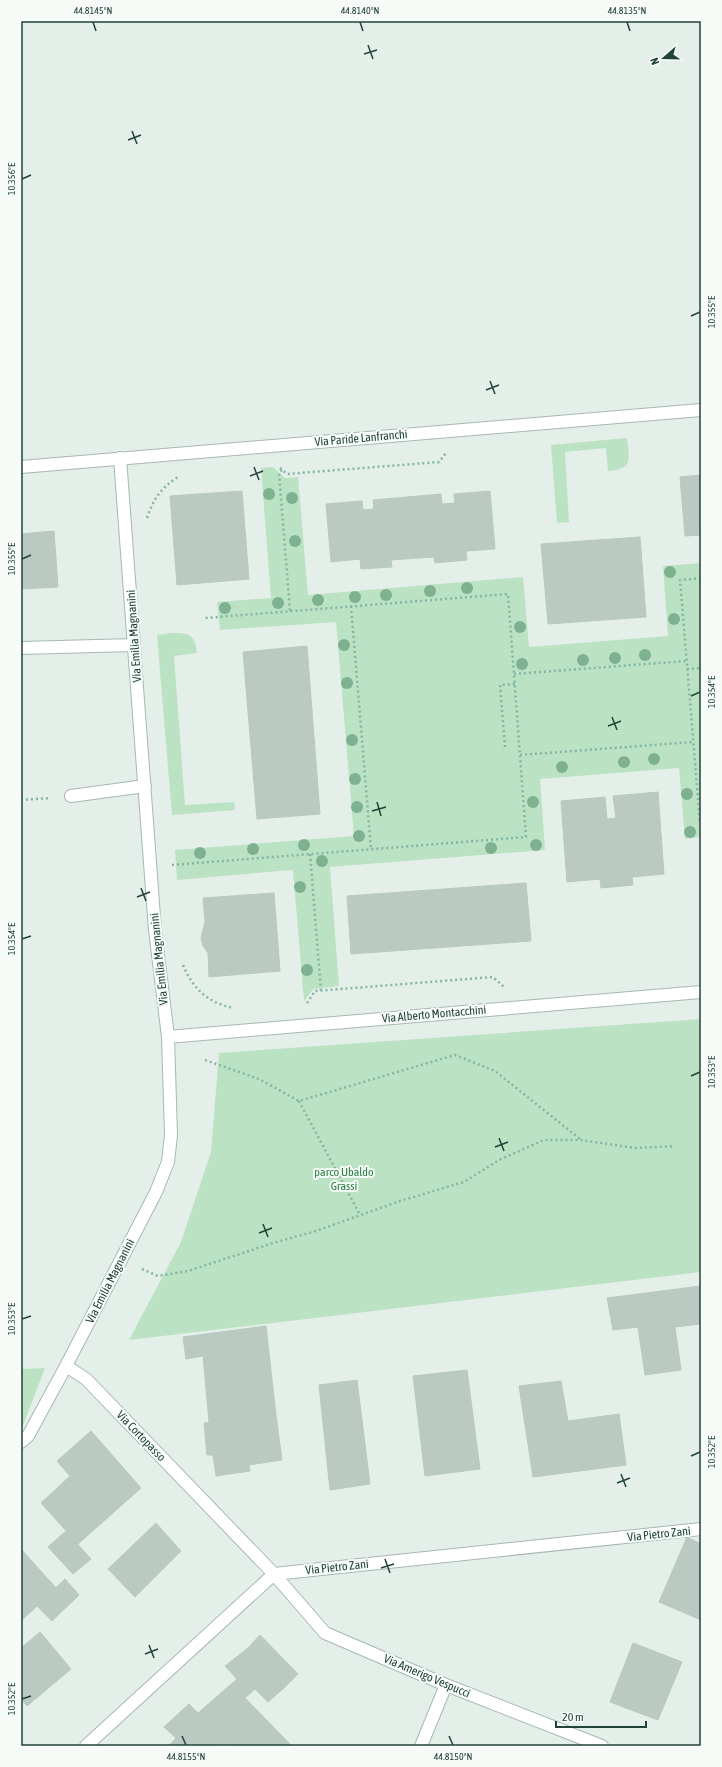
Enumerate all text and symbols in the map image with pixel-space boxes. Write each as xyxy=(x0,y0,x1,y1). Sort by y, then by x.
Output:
text: 44.8145°N xyxy=(74,5,112,16)
text: 44.8140°N xyxy=(341,5,379,16)
text: 44.8135°N xyxy=(608,5,646,16)
north arrow xyxy=(644,38,684,78)
text: N xyxy=(648,56,661,67)
text: 10.356°E xyxy=(6,162,17,195)
text: 10.355°E xyxy=(706,295,717,328)
street label: Via Paride Lanfranchi xyxy=(314,427,408,449)
text: 10.355°E xyxy=(6,542,17,575)
street label: Via Emilia Magnanini xyxy=(124,589,144,683)
text: 10.354°E xyxy=(706,675,717,708)
street label: Via Emilia Magnanini xyxy=(147,912,171,1006)
text: 10.354°E xyxy=(6,922,17,955)
street label: Via Alberto Montacchini xyxy=(381,1002,487,1026)
text: 10.353°E xyxy=(706,1055,717,1088)
park label: parco Ubaldo Grassi xyxy=(314,1165,374,1193)
street label: Via Emilia Magnanini xyxy=(83,1236,137,1326)
text: 10.353°E xyxy=(6,1302,17,1335)
street label: Via Cortopasso xyxy=(113,1408,169,1464)
text: 10.352°E xyxy=(706,1435,717,1468)
street label: Via Pietro Zani xyxy=(627,1524,691,1544)
street label: Via Pietro Zani xyxy=(305,1557,369,1577)
street label: Via Amerigo Vespucci xyxy=(382,1651,472,1701)
text: 10.352°E xyxy=(6,1682,17,1715)
scale bar xyxy=(556,1703,646,1729)
text: 20 m xyxy=(562,1710,584,1724)
text: 44.8155°N xyxy=(167,1751,205,1762)
text: 44.8150°N xyxy=(434,1751,472,1762)

